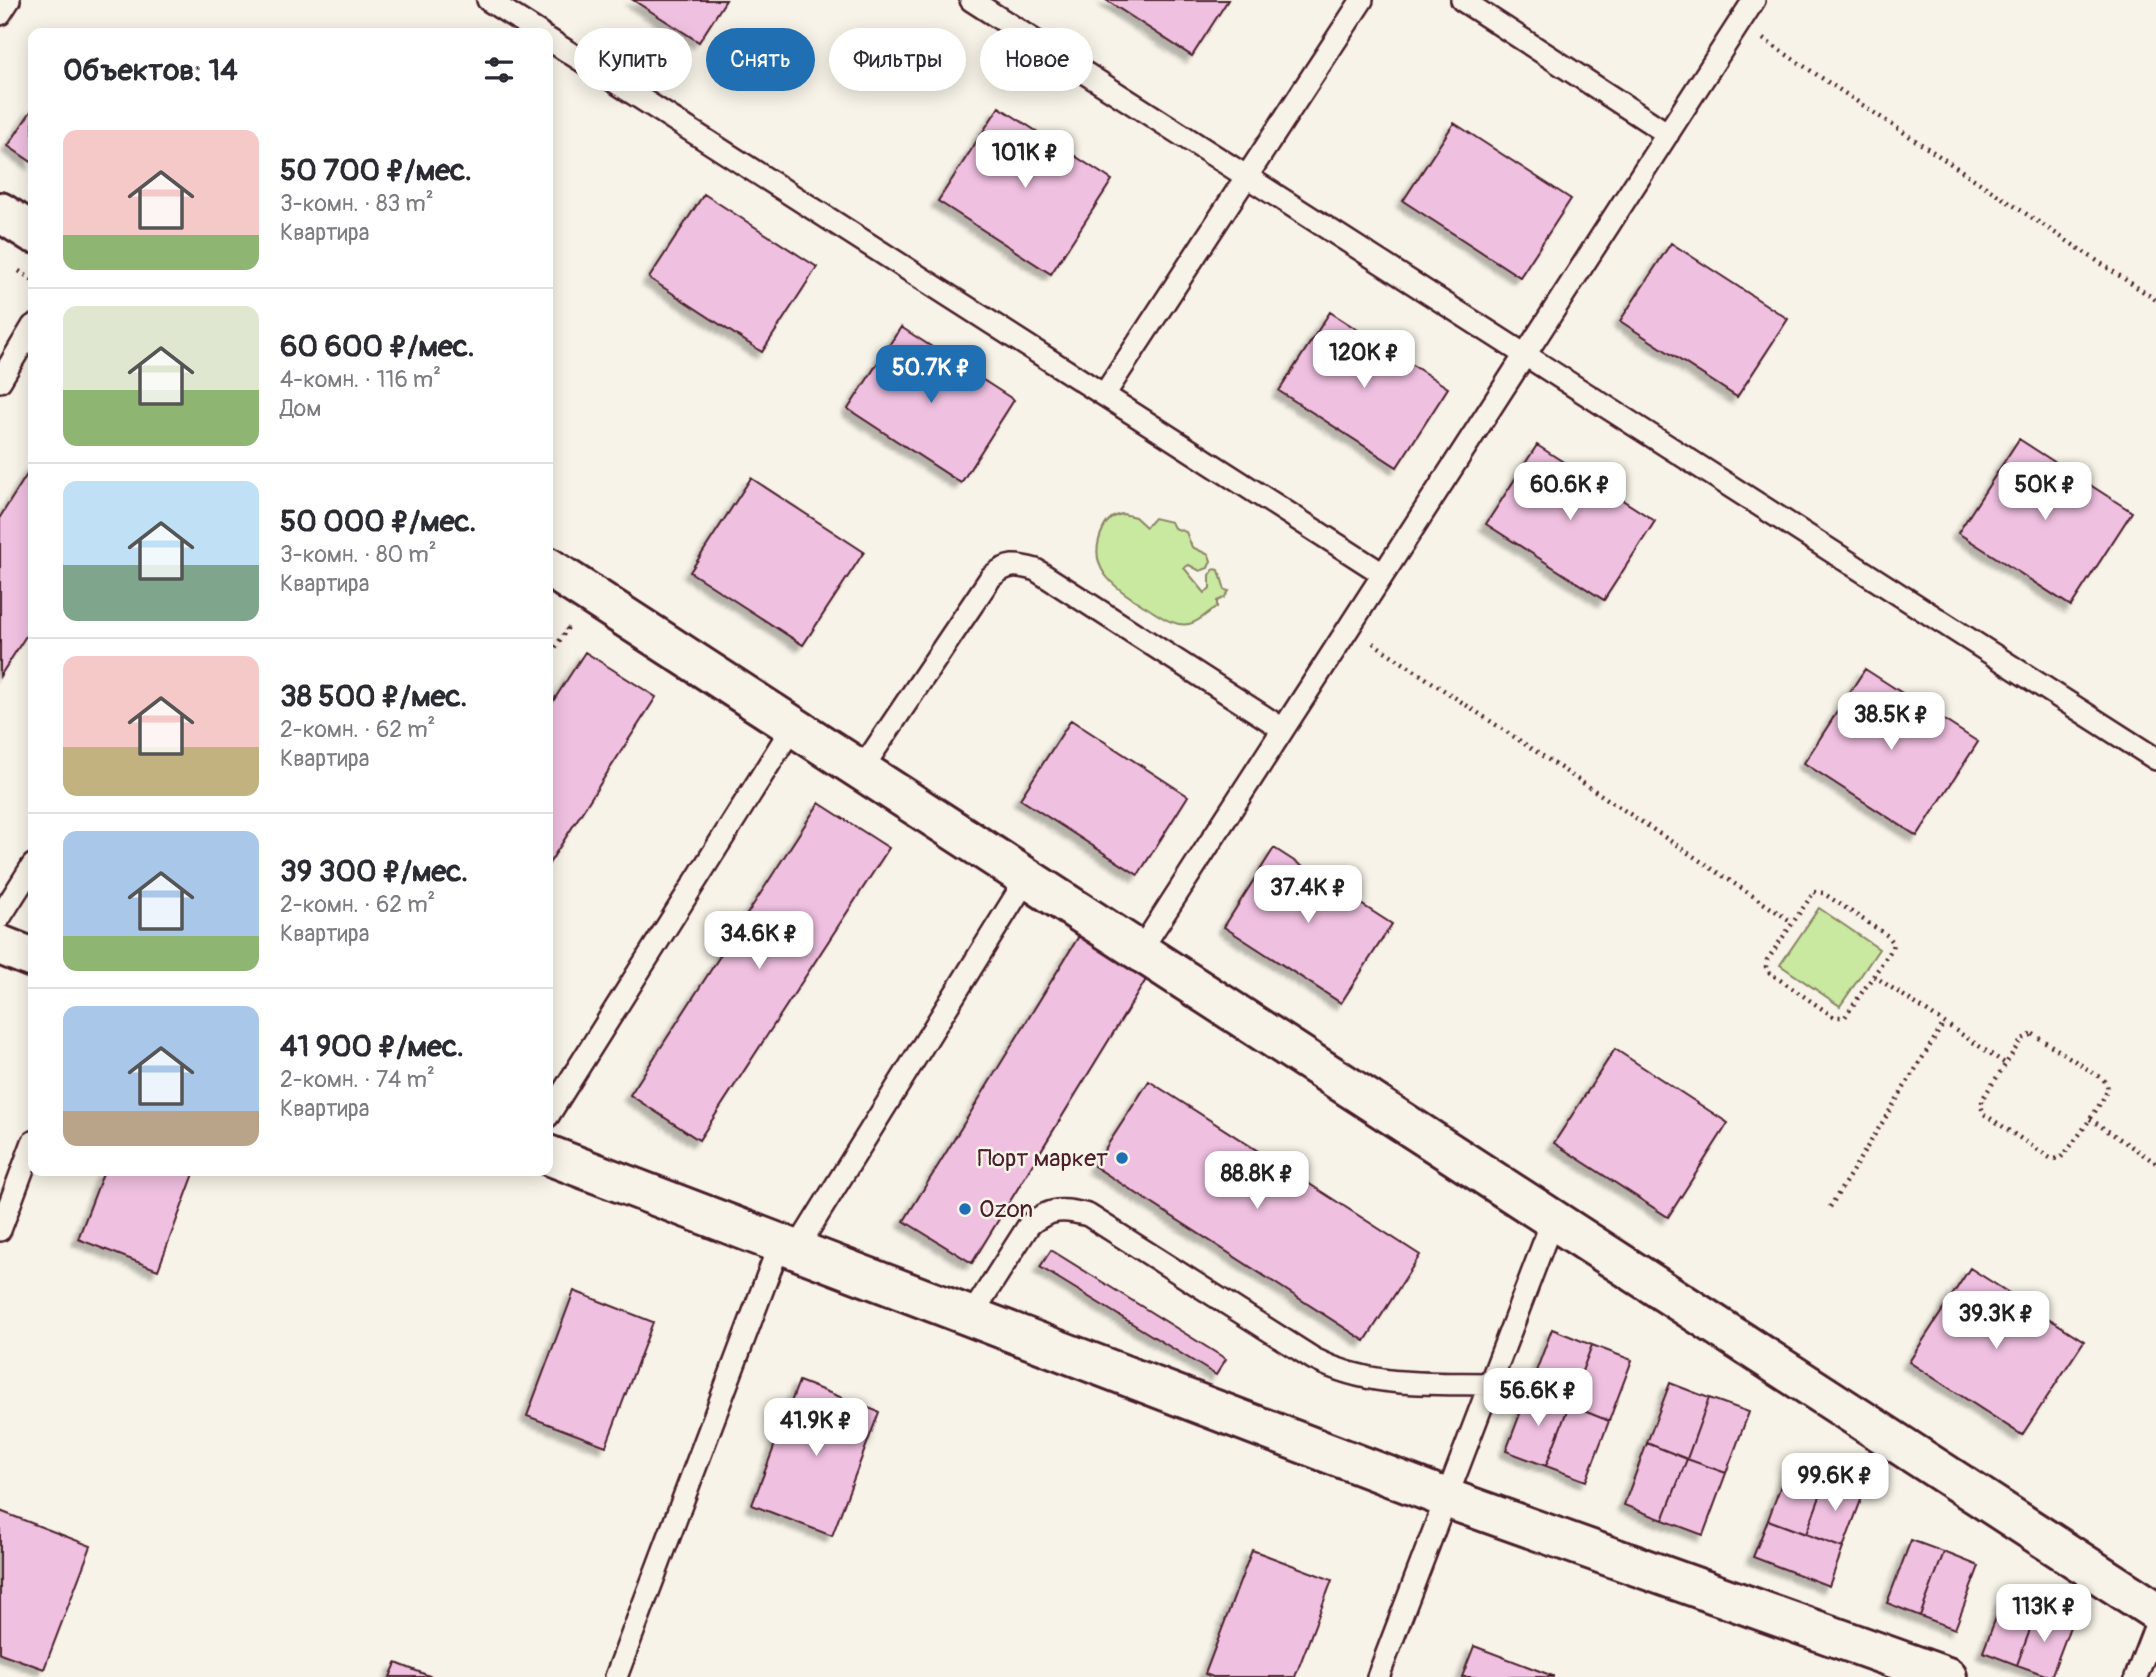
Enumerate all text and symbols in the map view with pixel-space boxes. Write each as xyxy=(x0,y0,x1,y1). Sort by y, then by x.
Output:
chip: Купить xyxy=(574,28,692,91)
chip: Снять xyxy=(706,28,815,91)
chip: Фильтры xyxy=(829,28,966,91)
chip: Новое xyxy=(980,28,1093,91)
icon: filters xyxy=(480,51,518,89)
text: Объектов: 14 xyxy=(63,52,238,89)
pin: 101K ₽ xyxy=(968,130,1082,190)
text: 101K ₽ xyxy=(992,138,1058,167)
text: 50 700 ₽/мес. xyxy=(280,152,472,189)
icon: home xyxy=(119,158,203,242)
text: 3-комн. · 83 m² xyxy=(280,189,434,218)
text: Квартира xyxy=(280,218,369,247)
text: 60 600 ₽/мес. xyxy=(280,328,475,365)
pin: 120K ₽ xyxy=(1307,330,1421,390)
icon: home xyxy=(119,334,203,418)
text: 120K ₽ xyxy=(1329,338,1399,367)
pin: 50.7K ₽ xyxy=(866,346,996,405)
text: 50.7K ₽ xyxy=(892,353,970,382)
text: 4-комн. · 116 m² xyxy=(280,365,441,394)
text: Дом xyxy=(280,394,321,423)
pin: 60.6K ₽ xyxy=(1505,462,1635,522)
pin: 50K ₽ xyxy=(1996,462,2094,522)
text: 60.6K ₽ xyxy=(1530,470,1610,499)
text: 50K ₽ xyxy=(2015,470,2075,499)
text: 50 000 ₽/мес. xyxy=(280,503,476,540)
icon: home xyxy=(119,509,203,593)
text: 3-комн. · 80 m² xyxy=(280,540,437,569)
text: Квартира xyxy=(280,569,369,598)
text: 38 500 ₽/мес. xyxy=(280,678,467,715)
icon: home xyxy=(119,684,203,768)
pin: 38.5K ₽ xyxy=(1826,692,1956,752)
text: 38.5K ₽ xyxy=(1854,700,1928,729)
text: 2-комн. · 62 m² xyxy=(280,715,435,744)
text: Квартира xyxy=(280,744,369,773)
text: 39 300 ₽/мес. xyxy=(280,853,468,890)
icon: home xyxy=(119,859,203,943)
pin: 37.4K ₽ xyxy=(1243,866,1373,925)
text: 37.4K ₽ xyxy=(1270,873,1346,902)
text: 2-комн. · 62 m² xyxy=(280,890,435,919)
pin: 34.6K ₽ xyxy=(694,912,824,971)
text: Квартира xyxy=(280,919,369,948)
text: 34.6K ₽ xyxy=(720,919,798,948)
text: 41 900 ₽/мес. xyxy=(280,1028,464,1065)
icon: home xyxy=(119,1034,203,1118)
text: 2-комн. · 74 m² xyxy=(280,1065,435,1094)
text: Квартира xyxy=(280,1094,369,1123)
place label: Порт маркет xyxy=(978,1144,1108,1173)
marker: Порт маркет xyxy=(1114,1150,1130,1166)
pin: 88.8K ₽ xyxy=(1192,1152,1322,1211)
text: 88.8K ₽ xyxy=(1221,1159,1293,1188)
place label: Ozon xyxy=(979,1195,1033,1224)
marker: Ozon xyxy=(957,1201,973,1217)
pin: 39.3K ₽ xyxy=(1931,1292,2061,1351)
text: 39.3K ₽ xyxy=(1958,1299,2034,1328)
pin: 56.6K ₽ xyxy=(1473,1368,1603,1428)
text: 56.6K ₽ xyxy=(1500,1376,1576,1405)
pin: 41.9K ₽ xyxy=(751,1398,881,1458)
text: 41.9K ₽ xyxy=(780,1406,852,1435)
pin: 99.6K ₽ xyxy=(1770,1454,1900,1513)
text: 99.6K ₽ xyxy=(1798,1461,1872,1490)
pin: 113K ₽ xyxy=(1987,1584,2101,1644)
text: 113K ₽ xyxy=(2012,1592,2076,1621)

